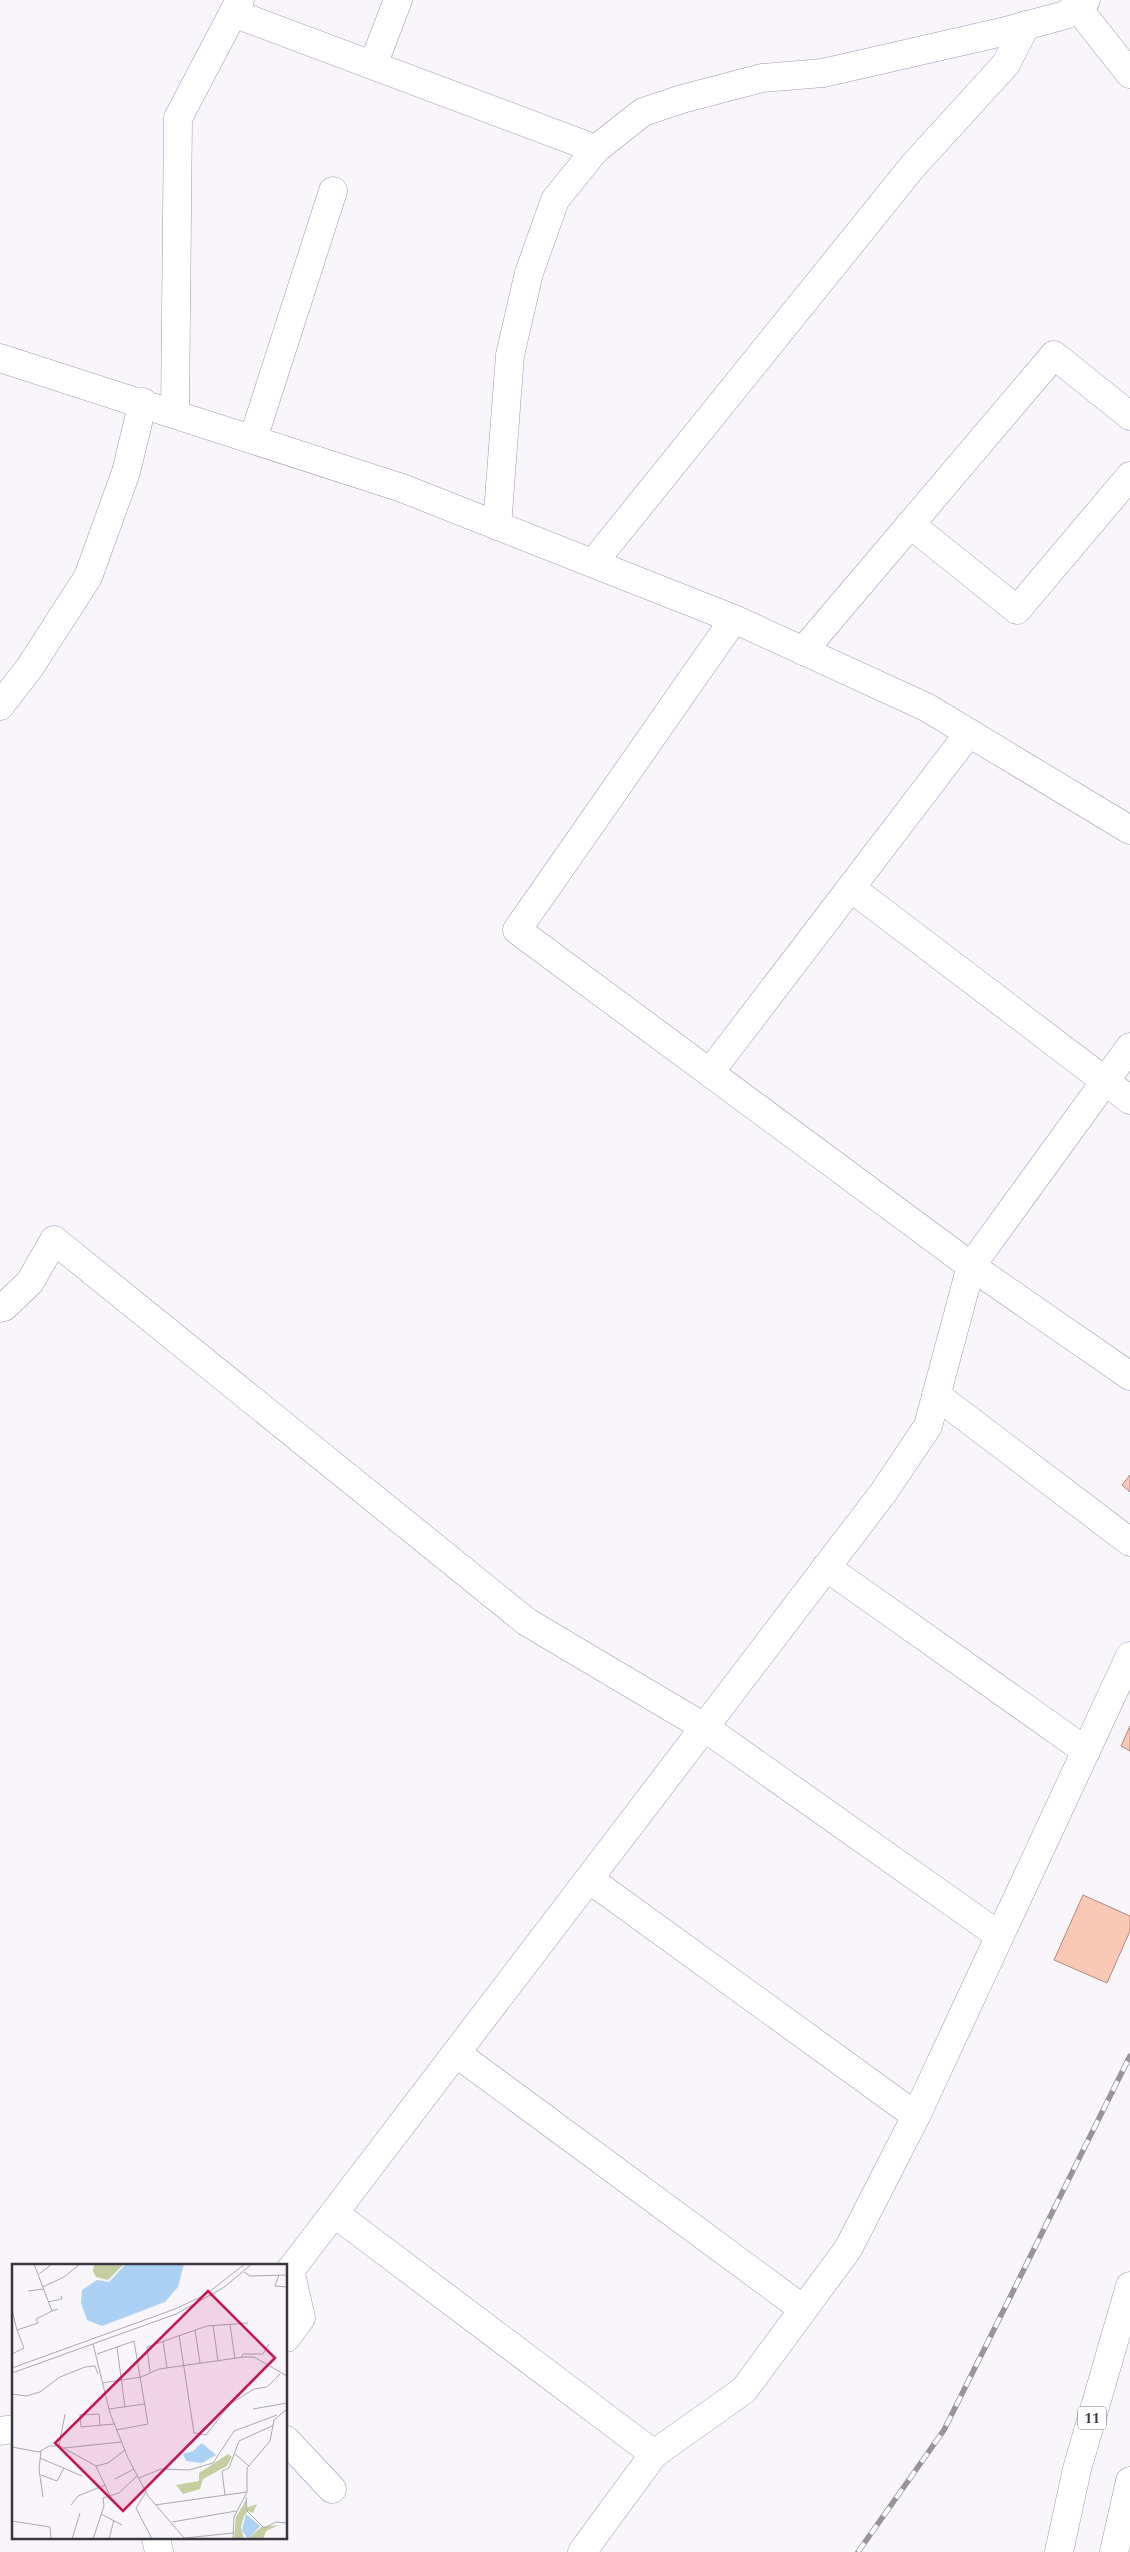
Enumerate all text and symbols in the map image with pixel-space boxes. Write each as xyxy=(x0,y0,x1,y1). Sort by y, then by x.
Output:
inset map xyxy=(12,2264,288,2540)
road number: 11 xyxy=(1078,2406,1106,2430)

